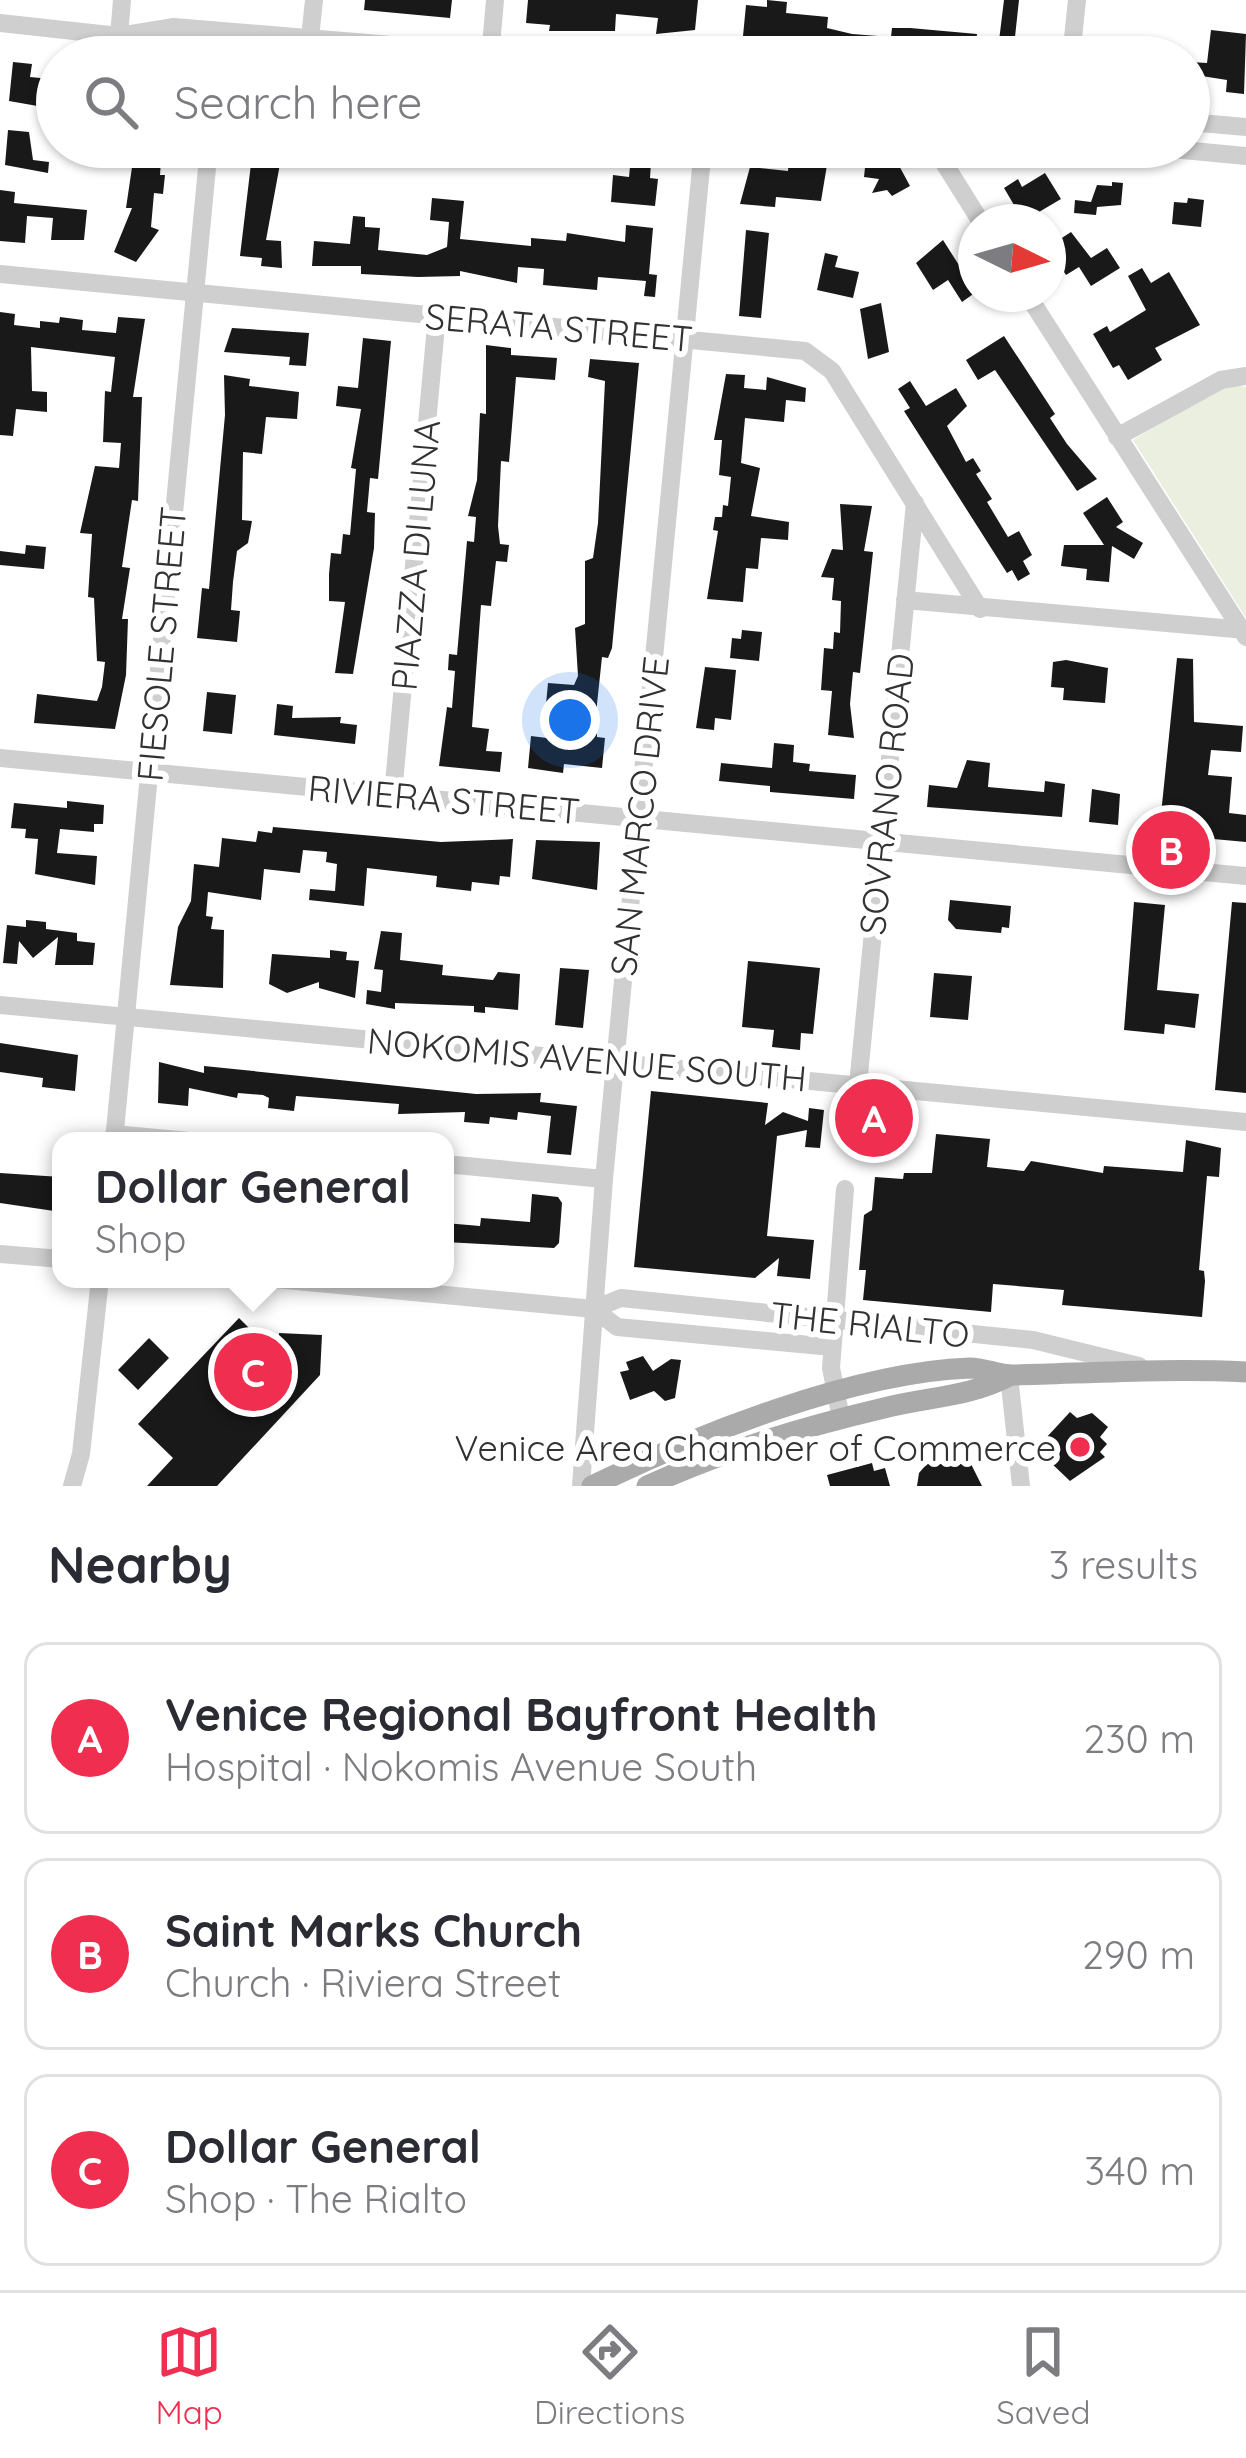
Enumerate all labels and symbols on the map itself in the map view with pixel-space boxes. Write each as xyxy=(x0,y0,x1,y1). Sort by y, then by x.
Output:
north arrow xyxy=(958,204,1066,312)
street label: SERATA STREET xyxy=(424,293,694,361)
street label: PIAZZA DI LUNA xyxy=(381,418,449,692)
street label: FIESOLE STREET xyxy=(127,505,195,783)
street label: SOVRANO ROAD xyxy=(849,651,923,937)
street label: SAN MARCO DRIVE xyxy=(600,654,678,978)
your location xyxy=(540,690,600,750)
street label: RIVIERA STREET xyxy=(306,765,582,833)
pin: B xyxy=(1132,805,1210,895)
street label: NOKOMIS AVENUE SOUTH xyxy=(365,1017,809,1101)
pin: A xyxy=(835,1073,913,1163)
street label: THE RIALTO xyxy=(768,1291,972,1357)
pin: C xyxy=(214,1327,292,1417)
place label: Venice Area Chamber of Commerce xyxy=(454,1425,1056,1470)
marker: Venice Area Chamber of Commerce xyxy=(1067,1434,1093,1460)

